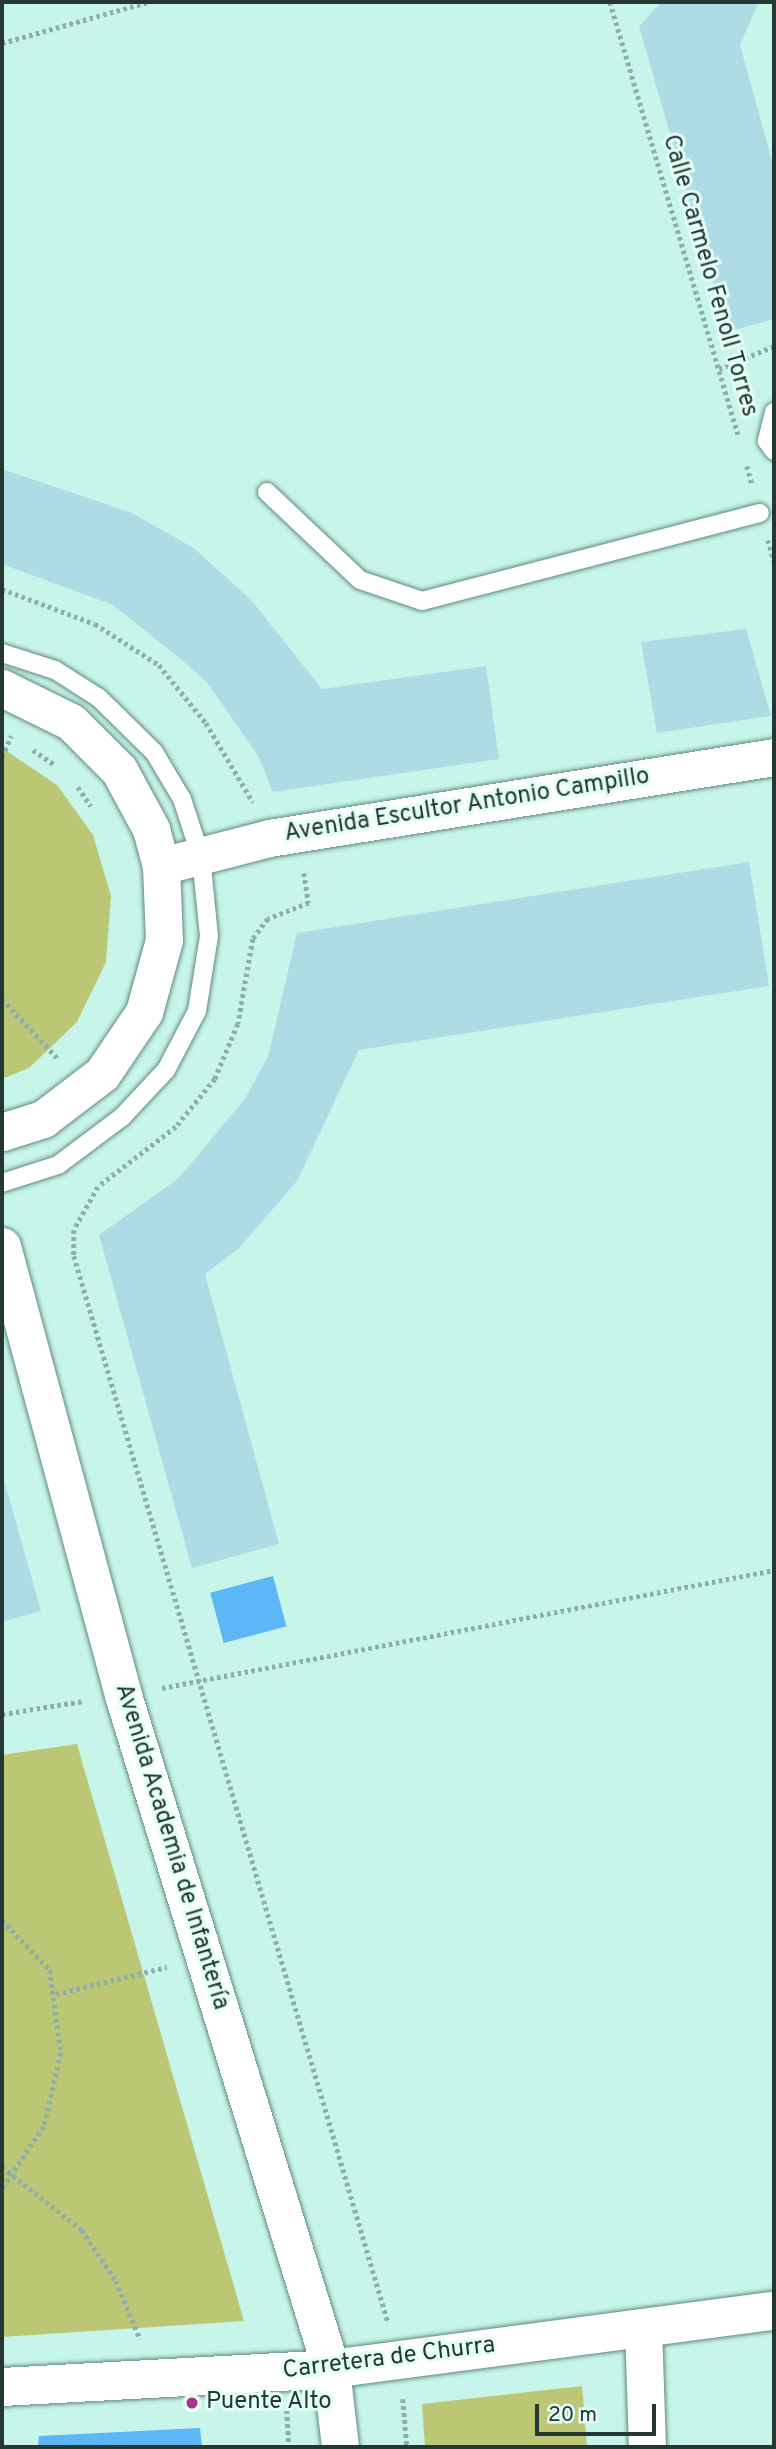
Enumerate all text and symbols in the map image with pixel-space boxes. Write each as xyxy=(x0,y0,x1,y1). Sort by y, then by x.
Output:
street label: Calle Carmelo Fenoll Torres xyxy=(655,131,763,421)
street label: Avenida Escultor Antonio Campillo xyxy=(282,763,652,849)
street label: Avenida Academia de Infantería xyxy=(107,1680,235,2014)
street label: Carretera de Churra xyxy=(281,2332,497,2386)
place label: Puente Alto xyxy=(206,2389,333,2417)
scale bar xyxy=(538,2390,659,2434)
marker: Puente Alto xyxy=(184,2395,200,2411)
text: 20 m xyxy=(548,2402,597,2429)

